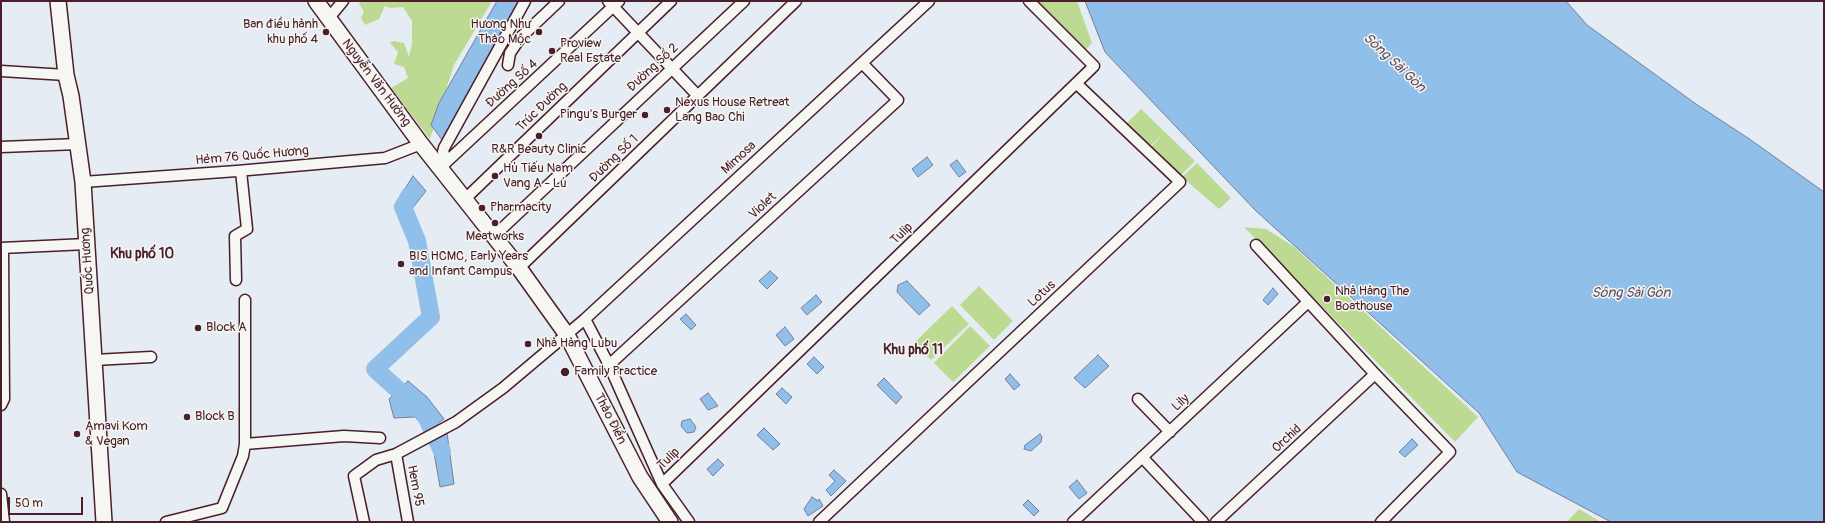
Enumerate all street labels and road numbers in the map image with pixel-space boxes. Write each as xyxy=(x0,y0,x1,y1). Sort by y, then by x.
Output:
street label: Nguyễn Văn Hưởng xyxy=(338,36,414,130)
street label: Đường Số 2 xyxy=(624,40,682,96)
street label: Đường Số 4 xyxy=(483,57,541,111)
street label: Trúc Đường xyxy=(513,79,571,135)
street label: Đường Số 1 xyxy=(586,132,642,186)
street label: Mimosa xyxy=(718,138,760,178)
street label: Hẻm 76 Quốc Hương xyxy=(195,143,309,169)
street label: Violet xyxy=(746,189,780,223)
street label: Tulip xyxy=(888,220,916,248)
street label: Quốc Hương xyxy=(78,227,98,295)
street label: Lotus xyxy=(1025,277,1059,311)
street label: Thảo Điền xyxy=(591,391,629,447)
street label: Lily xyxy=(1169,391,1193,415)
street label: Orchid xyxy=(1269,422,1305,456)
street label: Tulip xyxy=(655,445,683,473)
street label: Hem 95 xyxy=(403,464,427,508)

